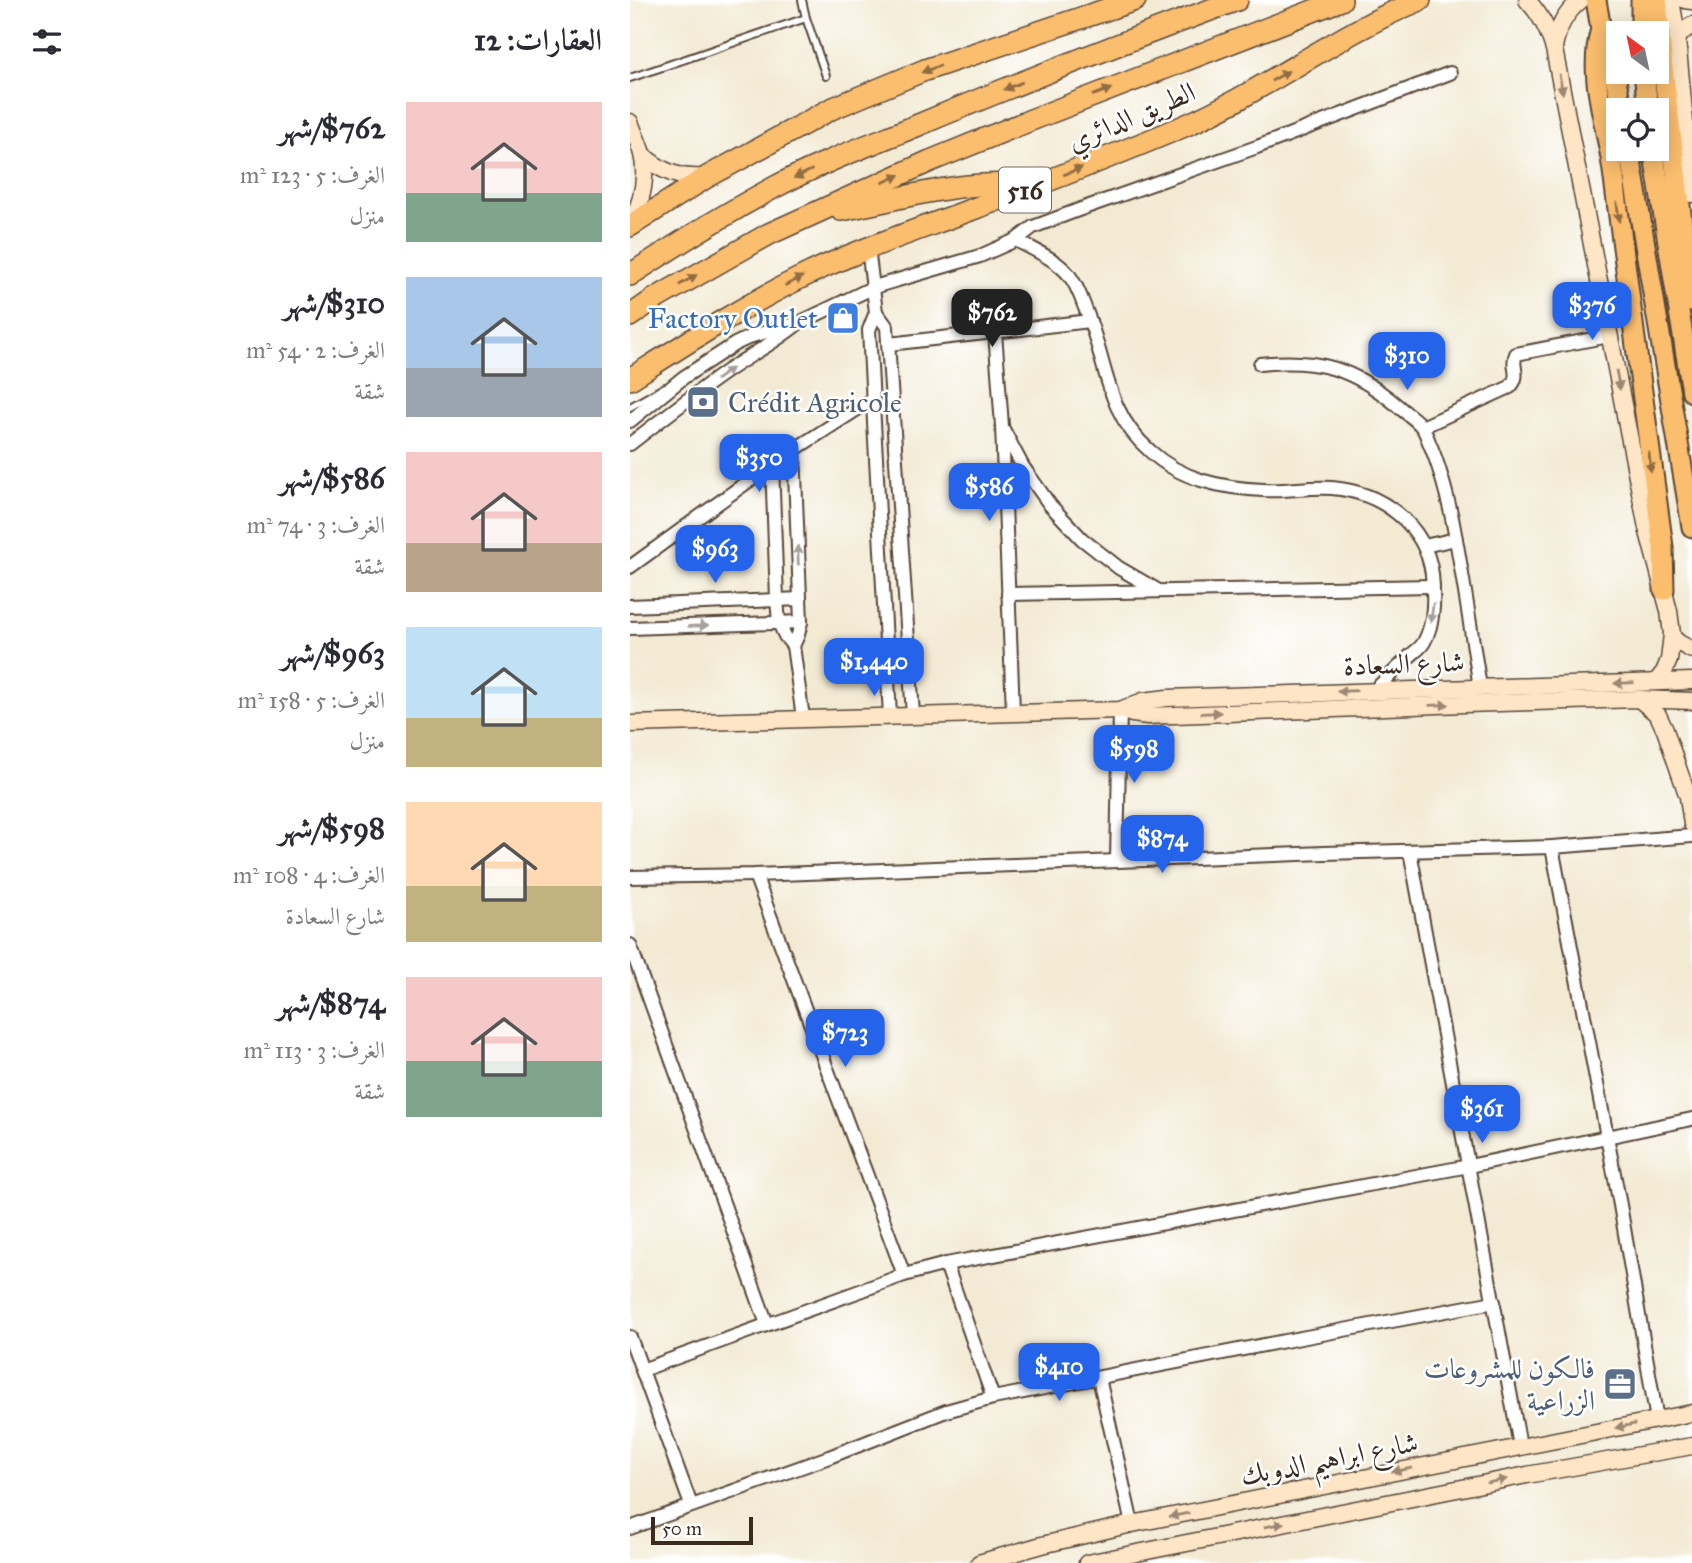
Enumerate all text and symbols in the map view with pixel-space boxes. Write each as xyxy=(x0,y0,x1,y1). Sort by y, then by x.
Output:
north arrow xyxy=(1606,21,1670,84)
map controls xyxy=(1606,21,1669,161)
text: العقارات: 12 xyxy=(474,22,602,58)
icon: filters xyxy=(28,23,66,61)
one-way arrow xyxy=(920,64,941,75)
one-way arrow xyxy=(1270,70,1289,82)
one-way arrow xyxy=(1556,73,1567,95)
street label: الطريق الدائري xyxy=(1062,74,1202,164)
one-way arrow xyxy=(1003,80,1024,91)
one-way arrow xyxy=(1091,87,1112,98)
button: locate xyxy=(1606,98,1669,161)
text: $762/شهر xyxy=(278,110,385,146)
icon: home xyxy=(462,130,546,214)
text: الغرف: 5 · 123 m² xyxy=(240,161,385,189)
one-way arrow xyxy=(1063,165,1084,176)
one-way arrow xyxy=(793,168,813,179)
road number: 516 xyxy=(999,168,1051,212)
one-way arrow xyxy=(881,173,902,184)
one-way arrow xyxy=(1613,201,1624,223)
text: منزل xyxy=(350,202,385,230)
one-way arrow xyxy=(678,273,697,286)
one-way arrow xyxy=(784,276,804,287)
pin: $376 xyxy=(1551,282,1633,342)
text: $310/شهر xyxy=(283,285,385,321)
pin: $762 xyxy=(951,290,1033,349)
text: $376 xyxy=(1569,291,1616,319)
text: $762 xyxy=(967,298,1017,326)
shop icon: Factory Outlet xyxy=(824,299,862,337)
place label: Factory Outlet xyxy=(648,301,818,336)
icon: home xyxy=(462,305,546,389)
pin: $310 xyxy=(1366,332,1448,392)
text: الغرف: 2 · 54 m² xyxy=(246,336,385,364)
text: $310 xyxy=(1384,341,1430,369)
one-way arrow xyxy=(715,367,733,381)
one-way arrow xyxy=(1613,369,1624,391)
text: شقة xyxy=(355,377,385,405)
bank icon: Crédit Agricole xyxy=(684,383,722,421)
place label: Crédit Agricole xyxy=(728,385,902,420)
pin: $350 xyxy=(718,434,800,494)
text: $350 xyxy=(735,443,783,471)
one-way arrow xyxy=(1645,451,1656,473)
text: $586/شهر xyxy=(279,460,385,496)
pin: $586 xyxy=(948,463,1030,523)
text: $586 xyxy=(965,472,1013,500)
icon: home xyxy=(462,480,546,564)
text: الغرف: 3 · 74 m² xyxy=(247,511,385,539)
pin: $963 xyxy=(674,526,756,585)
text: $963 xyxy=(691,534,739,562)
one-way arrow xyxy=(793,543,804,565)
text: شقة xyxy=(355,552,385,580)
one-way arrow xyxy=(1426,602,1437,624)
one-way arrow xyxy=(687,620,709,631)
text: $963/شهر xyxy=(281,635,385,671)
pin: $1,440 xyxy=(817,638,931,698)
street label: شارع السعادة xyxy=(1343,644,1465,689)
text: $1,440 xyxy=(840,647,908,675)
icon: home xyxy=(462,655,546,739)
one-way arrow xyxy=(1613,677,1635,689)
text: الغرف: 5 · 158 m² xyxy=(238,686,385,714)
one-way arrow xyxy=(1336,686,1358,697)
one-way arrow xyxy=(1428,699,1450,710)
one-way arrow xyxy=(1201,708,1223,719)
pin: $598 xyxy=(1093,726,1175,785)
text: منزل xyxy=(350,727,385,755)
text: $598 xyxy=(1109,734,1159,762)
text: $598/شهر xyxy=(279,810,385,846)
pin: $874 xyxy=(1121,816,1203,875)
text: $874 xyxy=(1137,824,1187,852)
icon: home xyxy=(462,830,546,914)
text: الغرف: 4 · 108 m² xyxy=(233,861,385,889)
text: شارع السعادة xyxy=(286,902,385,930)
text: $874/شهر xyxy=(277,985,385,1021)
icon: home xyxy=(462,1005,546,1089)
pin: $723 xyxy=(804,1010,886,1069)
text: $723 xyxy=(822,1018,868,1046)
text: الغرف: 3 · 113 m² xyxy=(244,1036,385,1064)
text: شقة xyxy=(355,1077,385,1105)
pin: $361 xyxy=(1441,1086,1523,1145)
text: $361 xyxy=(1460,1094,1504,1122)
pin: $410 xyxy=(1018,1344,1100,1403)
place label: فالكون للمشروعات الزراعية xyxy=(1424,1351,1595,1418)
text: $410 xyxy=(1035,1352,1084,1380)
office icon: فالكون للمشروعات الزراعية xyxy=(1601,1365,1639,1403)
one-way arrow xyxy=(1614,1421,1636,1432)
street label: شارع ابراهيم الدوبك xyxy=(1237,1424,1423,1503)
one-way arrow xyxy=(1391,1464,1413,1475)
one-way arrow xyxy=(1486,1475,1508,1486)
one-way arrow xyxy=(1168,1509,1190,1520)
scale bar xyxy=(651,1514,752,1546)
text: 50 m xyxy=(662,1517,702,1540)
one-way arrow xyxy=(1263,1519,1285,1530)

